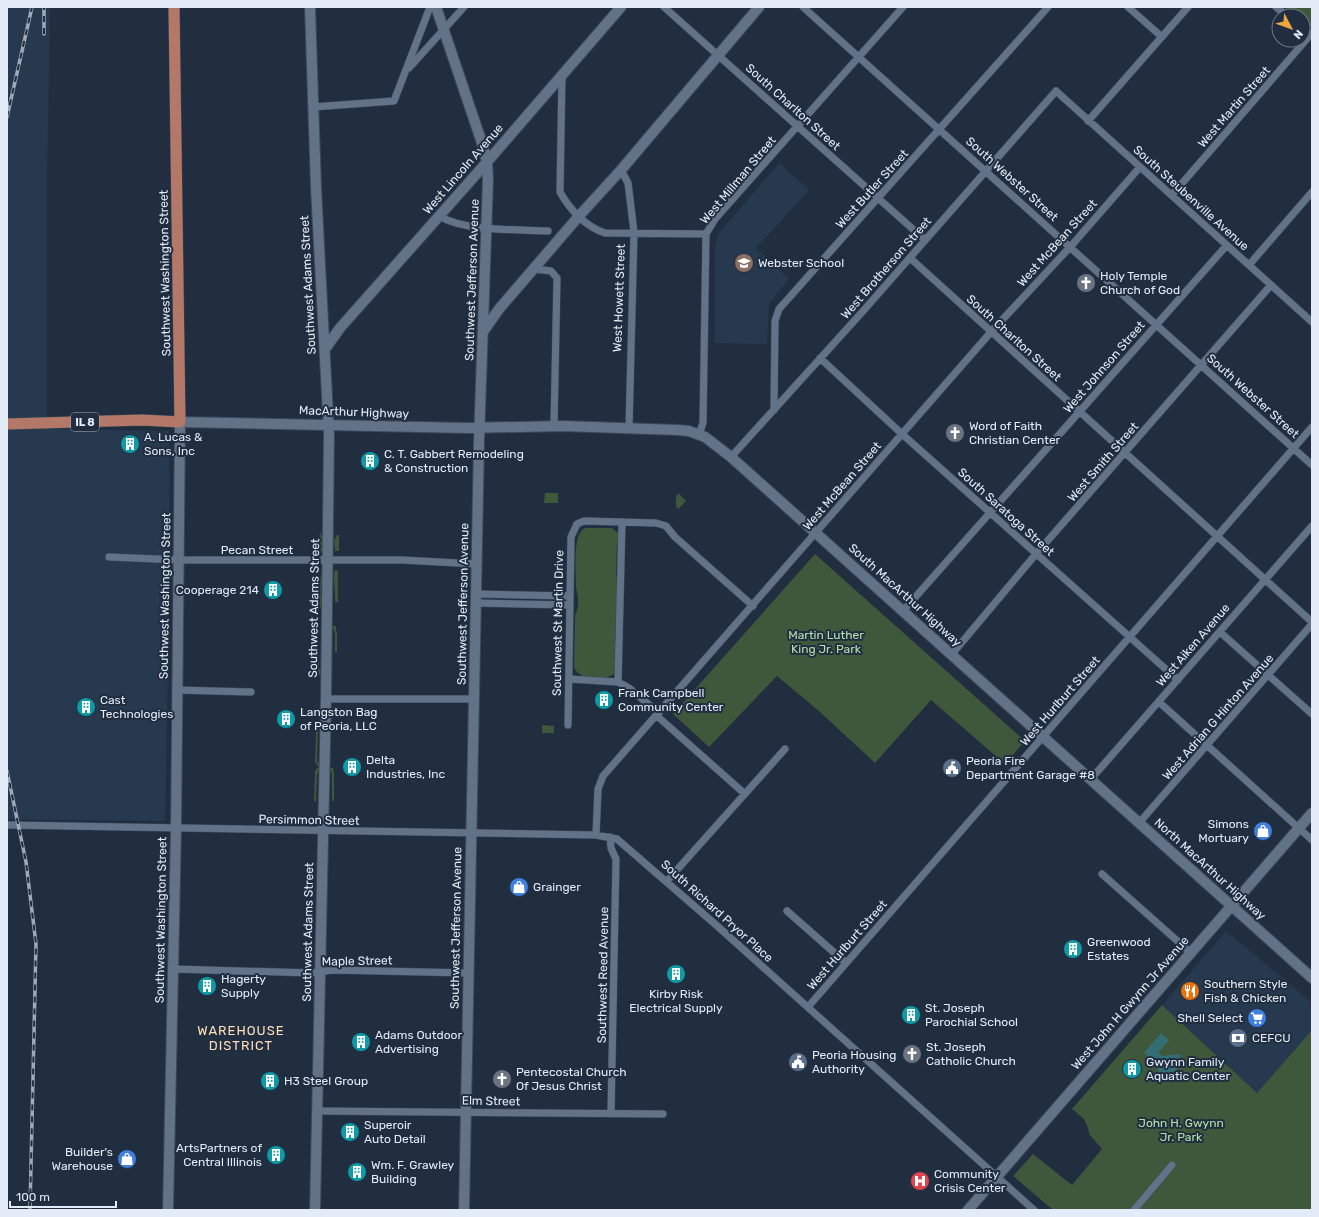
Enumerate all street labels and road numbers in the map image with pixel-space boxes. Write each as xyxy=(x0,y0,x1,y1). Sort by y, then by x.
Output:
street label: South Charlton Street xyxy=(743,61,843,153)
street label: West Martin Street xyxy=(1195,63,1273,150)
street label: West Lincoln Avenue xyxy=(420,121,506,217)
street label: West Millman Street xyxy=(697,133,779,227)
street label: South Webster Street xyxy=(963,134,1061,224)
street label: South Steubenville Avenue xyxy=(1130,143,1252,254)
street label: West Butler Street xyxy=(833,146,911,231)
street label: Southwest Washington Street xyxy=(157,189,173,356)
street label: West McBean Street xyxy=(1014,196,1100,289)
street label: Southwest Jefferson Avenue xyxy=(462,198,482,361)
street label: West Brotherson Street xyxy=(838,214,934,322)
street label: Southwest Adams Street xyxy=(297,215,319,355)
street label: West Howett Street xyxy=(610,243,628,352)
street label: South Charlton Street xyxy=(964,292,1064,384)
street label: West Johnson Street xyxy=(1060,318,1148,416)
street label: South Webster Street xyxy=(1204,351,1302,441)
street label: MacArthur Highway xyxy=(299,403,410,421)
road number: IL 8 xyxy=(71,413,99,431)
street label: West Smith Street xyxy=(1065,419,1141,505)
street label: West McBean Street xyxy=(800,439,884,533)
street label: South Saratoga Street xyxy=(955,465,1057,559)
street label: Southwest Washington Street xyxy=(157,512,173,679)
street label: Southwest Jefferson Avenue xyxy=(455,523,471,685)
street label: Southwest Adams Street xyxy=(306,538,322,678)
street label: South MacArthur Highway xyxy=(846,541,964,650)
street label: Pecan Street xyxy=(221,543,294,557)
street label: Southwest St Martin Drive xyxy=(550,550,566,696)
street label: West Aiken Avenue xyxy=(1153,601,1233,689)
street label: West Adrian G Hinton Avenue xyxy=(1160,651,1277,783)
street label: West Hurlburt Street xyxy=(1017,653,1103,749)
street label: Persimmon Street xyxy=(258,812,360,828)
street label: North MacArthur Highway xyxy=(1151,815,1269,923)
street label: Southwest Washington Street xyxy=(153,836,169,1003)
street label: Southwest Jefferson Avenue xyxy=(448,847,464,1009)
street label: South Richard Pryor Place xyxy=(658,857,776,965)
street label: Southwest Adams Street xyxy=(300,862,316,1002)
street label: West Hurlburt Street xyxy=(804,897,890,993)
street label: Southwest Reed Avenue xyxy=(595,906,611,1043)
street label: West John H Gwynn Jr Avenue xyxy=(1068,933,1192,1072)
street label: Maple Street xyxy=(322,953,393,969)
street label: Elm Street xyxy=(462,1093,521,1109)

